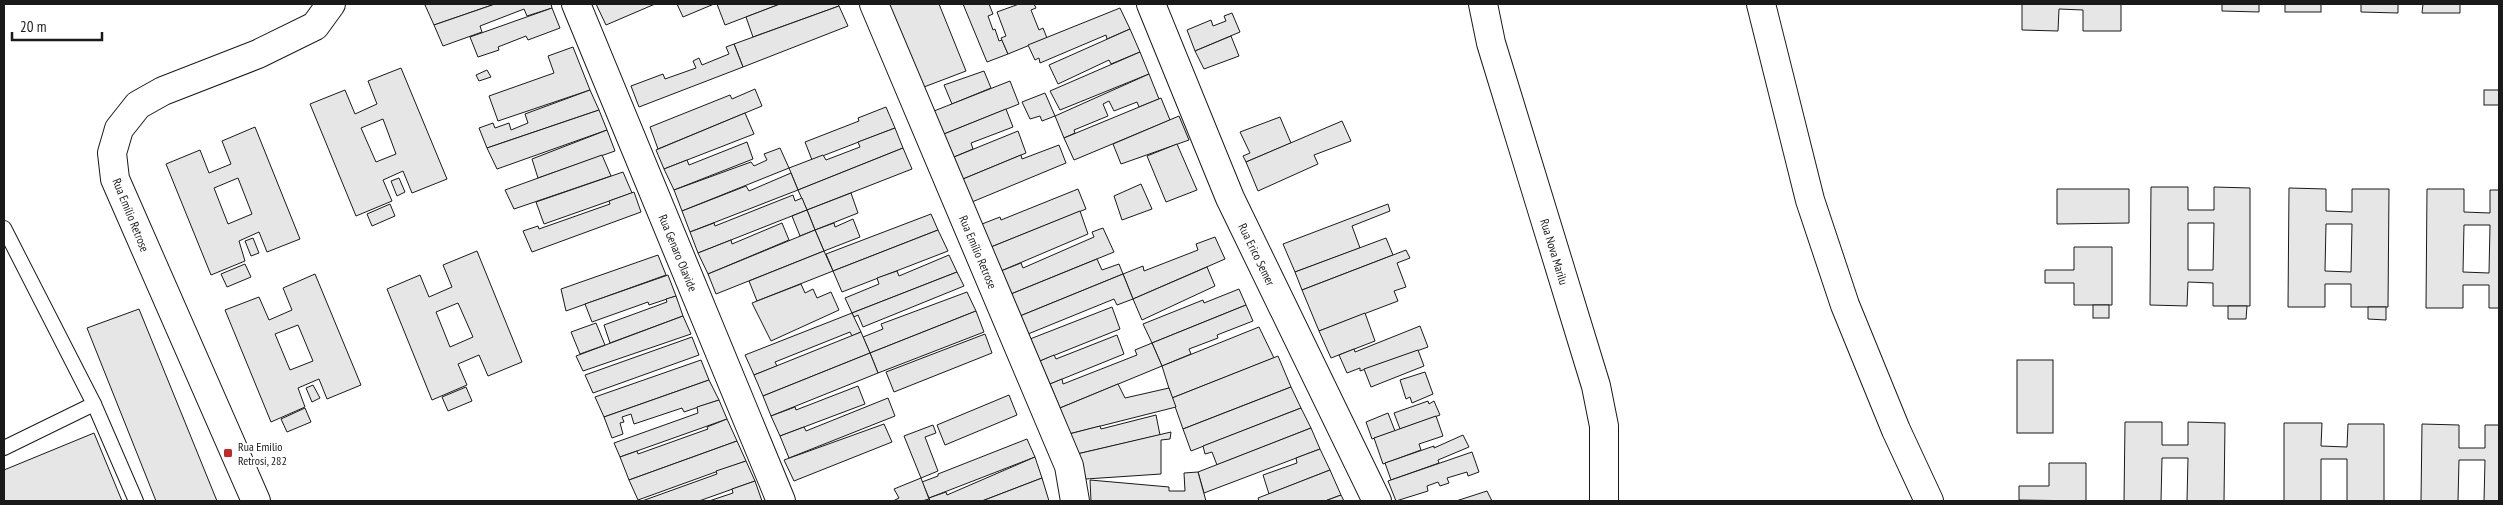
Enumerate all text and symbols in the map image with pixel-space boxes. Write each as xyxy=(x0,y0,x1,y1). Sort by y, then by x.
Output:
scale bar xyxy=(12,10,102,42)
text: 20 m xyxy=(20,17,46,36)
street label: Rua Emílio Retrose xyxy=(109,176,153,254)
street label: Rua Genaro Olavide xyxy=(656,212,701,293)
street label: Rua Emílio Retrose xyxy=(956,213,1001,291)
street label: Rua Nova Marilu xyxy=(1538,217,1572,286)
street label: Rua Erico Semer xyxy=(1236,221,1279,288)
place label: Rua Emilio Retrosi, 282 xyxy=(238,439,287,468)
marker: Rua Emilio Retrosi, 282 xyxy=(222,447,234,459)

